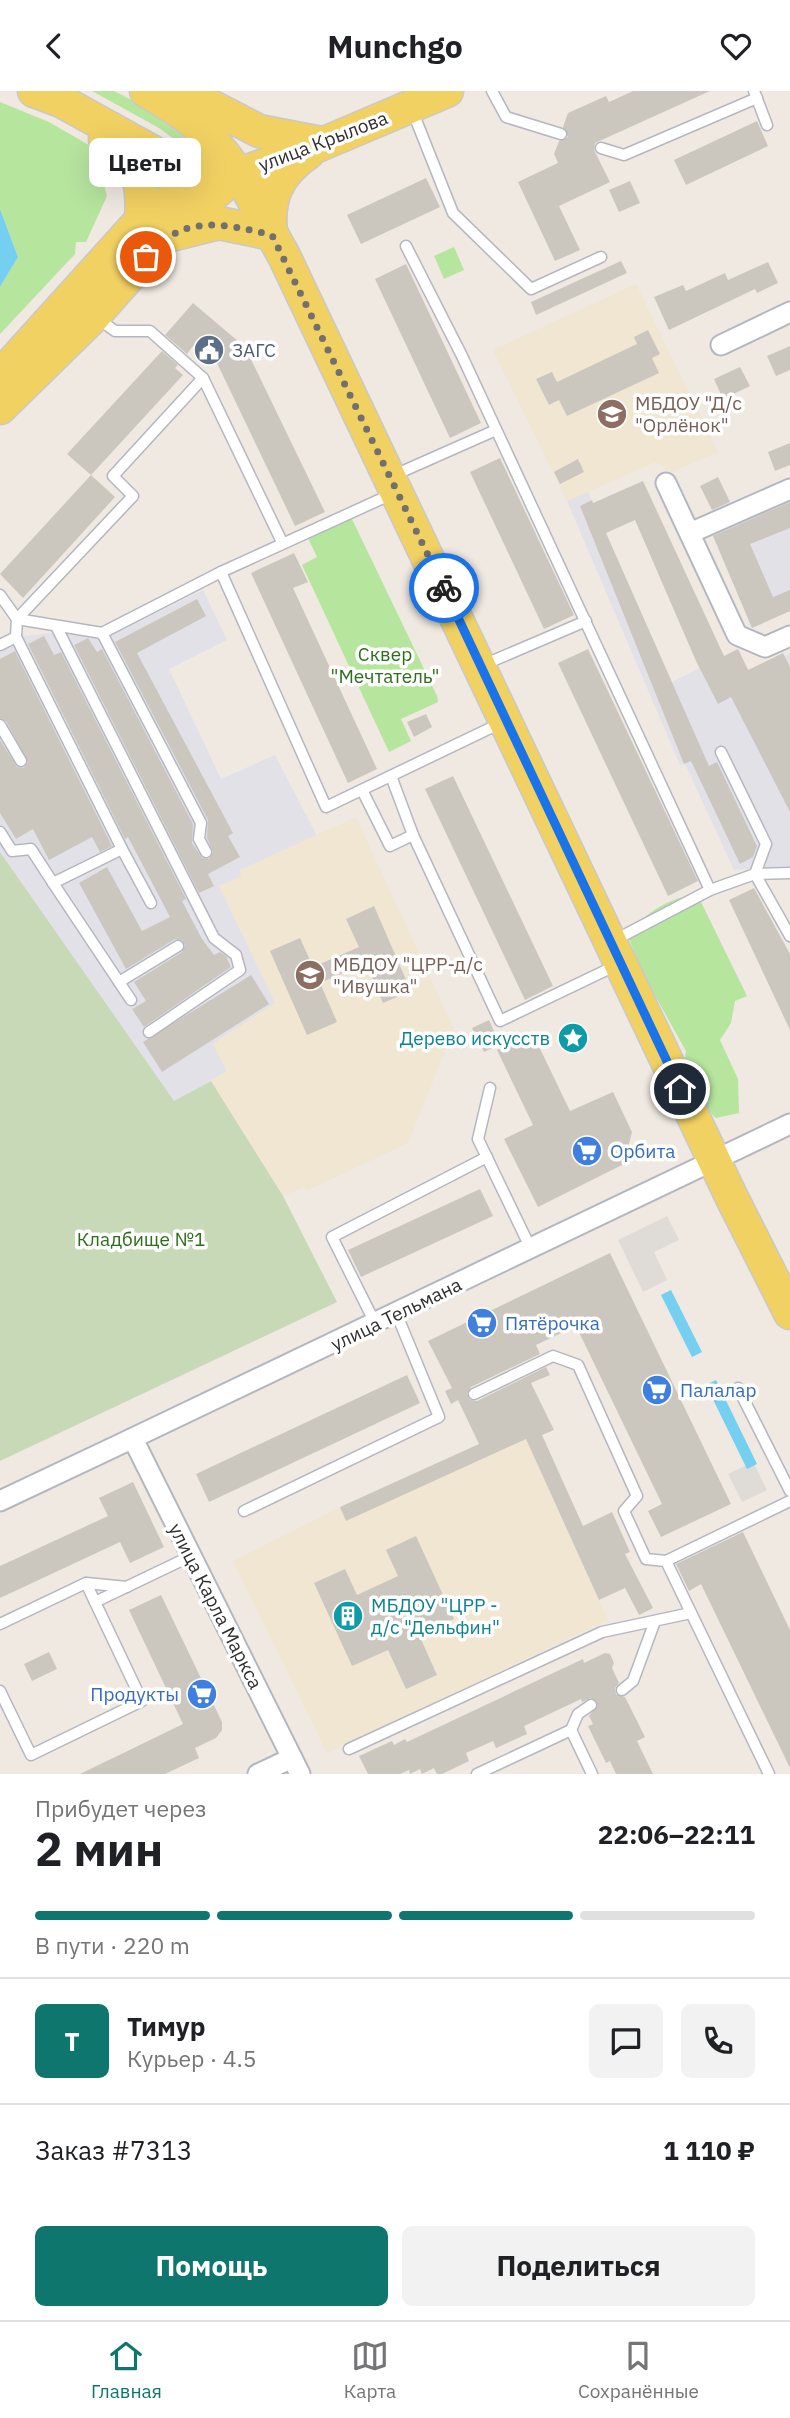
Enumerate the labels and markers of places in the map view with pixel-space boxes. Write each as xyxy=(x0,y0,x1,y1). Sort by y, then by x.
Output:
callout: Цветы xyxy=(90,138,202,187)
pin xyxy=(116,227,176,287)
public building icon: ЗАГС xyxy=(192,333,226,367)
place label: ЗАГС xyxy=(232,338,276,362)
place label: МБДОУ "Д/с "Орлёнок" xyxy=(635,391,742,437)
school or university icon: МБДОУ "Д/с "Орлёнок" xyxy=(595,397,629,431)
place label: МБДОУ "ЦРР-д/с "Ивушка" xyxy=(333,952,483,998)
school or university icon: МБДОУ "ЦРР-д/с "Ивушка" xyxy=(293,958,327,992)
place icon: Дерево искусств xyxy=(556,1021,590,1055)
place label: Дерево искусств xyxy=(400,1026,550,1050)
pin xyxy=(650,1059,710,1119)
supermarket icon: Орбита xyxy=(570,1134,604,1168)
place label: Орбита xyxy=(610,1139,675,1163)
supermarket icon: Пятёрочка xyxy=(465,1306,499,1340)
place label: Пятёрочка xyxy=(505,1311,600,1335)
supermarket icon: Палалар xyxy=(640,1373,674,1407)
place label: Палалар xyxy=(680,1378,756,1402)
place label: МБДОУ "ЦРР - д/с "Дельфин" xyxy=(371,1593,500,1639)
building icon: МБДОУ "ЦРР - д/с "Дельфин" xyxy=(331,1599,365,1633)
supermarket icon: Продукты xyxy=(185,1677,219,1711)
place label: Продукты xyxy=(90,1682,179,1706)

